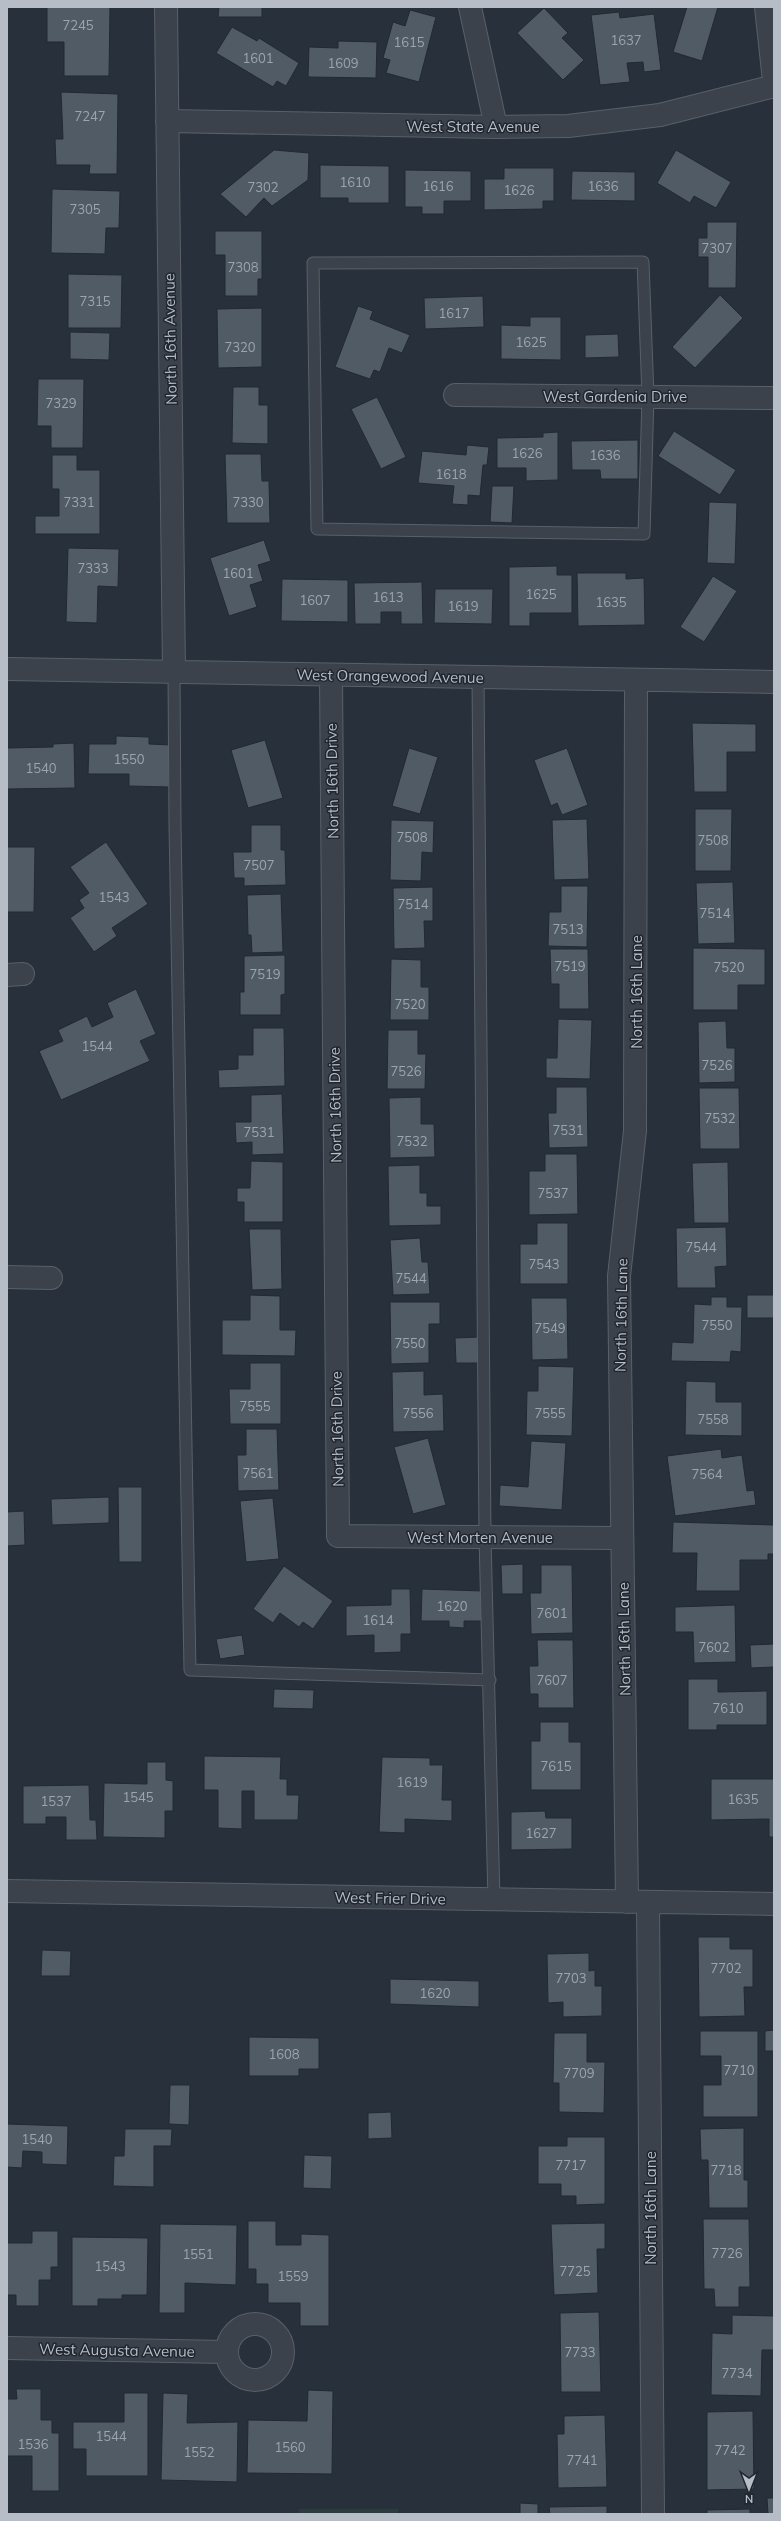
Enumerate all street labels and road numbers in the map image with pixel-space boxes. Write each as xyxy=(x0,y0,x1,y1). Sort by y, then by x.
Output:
street label: West State Avenue xyxy=(406,117,540,136)
street label: North 16th Avenue xyxy=(159,273,181,405)
street label: West Gardenia Drive xyxy=(543,387,687,406)
street label: West Orangewood Avenue xyxy=(296,665,484,687)
street label: North 16th Drive xyxy=(321,723,343,839)
street label: North 16th Lane xyxy=(627,935,646,1049)
street label: North 16th Drive xyxy=(324,1047,346,1163)
street label: North 16th Lane xyxy=(611,1258,631,1372)
street label: North 16th Drive xyxy=(326,1371,348,1487)
street label: West Morten Avenue xyxy=(407,1528,553,1547)
street label: North 16th Lane xyxy=(614,1582,634,1696)
street label: West Frier Drive xyxy=(334,1888,446,1908)
street label: North 16th Lane xyxy=(641,2151,660,2265)
street label: West Augusta Avenue xyxy=(39,2339,195,2361)

